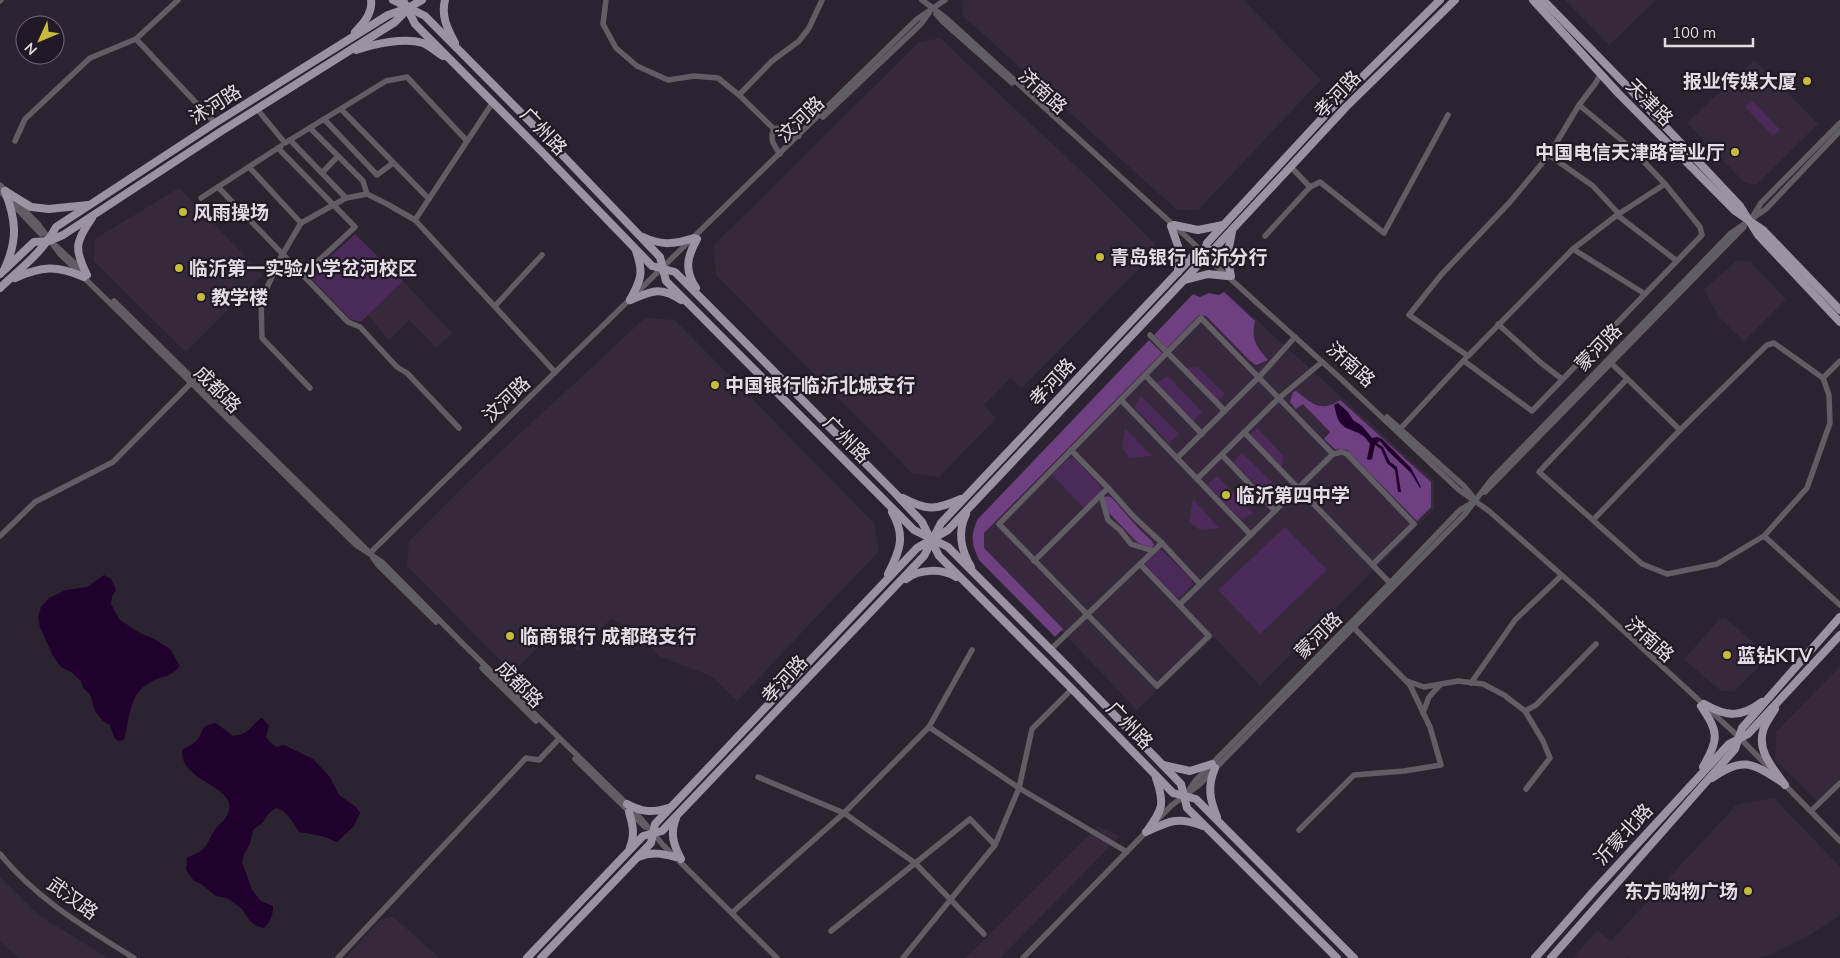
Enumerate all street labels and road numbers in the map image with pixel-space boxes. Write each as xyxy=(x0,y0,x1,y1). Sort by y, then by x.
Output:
street label: 济南路 xyxy=(1014,63,1072,119)
street label: 孝河路 xyxy=(1309,65,1365,123)
street label: 天津路 xyxy=(1621,73,1679,131)
street label: 沭河路 xyxy=(184,79,246,129)
street label: 汶河路 xyxy=(771,91,829,147)
street label: 广州路 xyxy=(516,102,572,160)
street label: 蒙河路 xyxy=(1570,318,1626,376)
street label: 济南路 xyxy=(1322,336,1380,392)
street label: 孝河路 xyxy=(1024,353,1080,411)
street label: 成都路 xyxy=(189,360,247,418)
street label: 汶河路 xyxy=(477,371,535,427)
street label: 广州路 xyxy=(818,410,876,468)
street label: 蒙河路 xyxy=(1289,606,1347,664)
street label: 济南路 xyxy=(1621,611,1679,667)
street label: 孝河路 xyxy=(756,650,812,708)
street label: 成都路 xyxy=(491,655,549,713)
street label: 广州路 xyxy=(1102,696,1158,754)
street label: 沂蒙北路 xyxy=(1588,798,1658,870)
street label: 武汉路 xyxy=(43,872,103,924)

